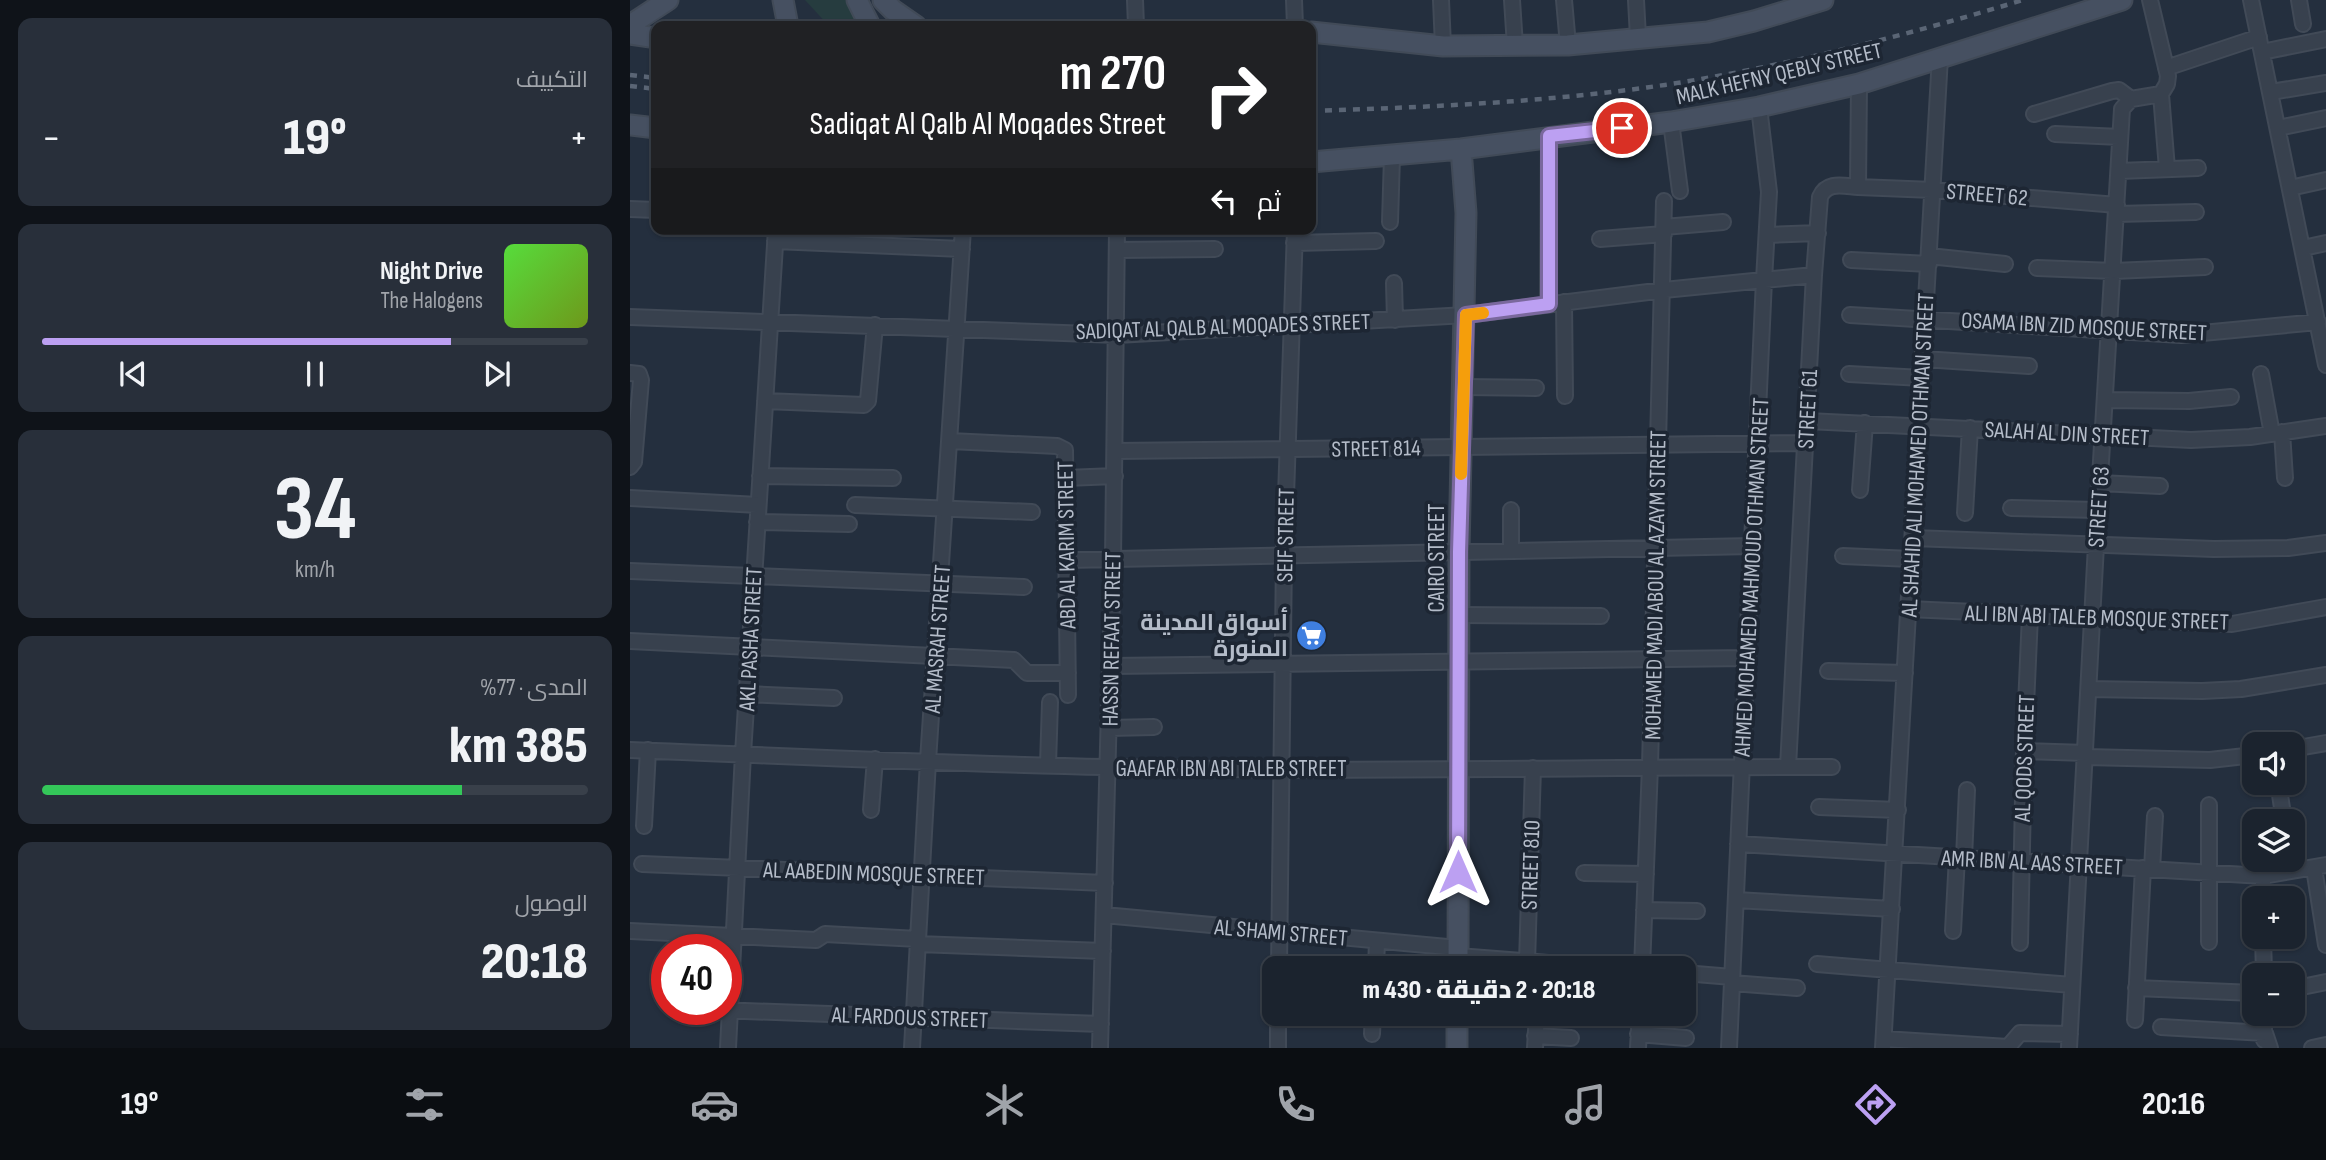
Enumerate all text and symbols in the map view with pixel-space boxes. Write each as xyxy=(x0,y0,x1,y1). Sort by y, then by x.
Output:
street label: MALK HEFNY QEBLY STREET xyxy=(1673,37,1885,111)
text: 270 m xyxy=(1060,45,1166,104)
icon: right xyxy=(1190,49,1281,140)
text: التكييف xyxy=(516,66,588,94)
pin xyxy=(1592,98,1652,158)
text: Sadiqat Al Qalb Al Moqades Street xyxy=(810,105,1166,144)
text: 19° xyxy=(283,107,347,170)
icon: arrive xyxy=(1603,109,1641,147)
text: − xyxy=(42,116,61,161)
text: + xyxy=(569,116,588,161)
street label: STREET 62 xyxy=(1945,178,2029,212)
icon: left xyxy=(1205,182,1243,220)
text: ثم xyxy=(1257,188,1281,219)
text: Night Drive xyxy=(380,256,483,287)
text: The Halogens xyxy=(380,287,483,315)
street label: AL SHAHID ALI MOHAMED OTHMAN STREET xyxy=(1895,292,1940,619)
street label: OSAMA IBN ZID MOSQUE STREET xyxy=(1960,307,2207,347)
street label: SADIQAT AL QALB AL MOQADES STREET xyxy=(1075,308,1371,346)
icon: previous xyxy=(114,355,152,393)
icon: pause xyxy=(296,355,334,393)
icon: next xyxy=(478,355,516,393)
street label: STREET 61 xyxy=(1792,369,1824,450)
street label: AHMED MOHAMED MAHMOUD OTHMAN STREET xyxy=(1729,397,1775,758)
street label: SALAH AL DIN STREET xyxy=(1984,416,2150,452)
street label: MOHAMED MADI ABOU AL AZAYM STREET xyxy=(1639,430,1673,740)
street label: STREET 814 xyxy=(1331,434,1421,464)
text: 34 xyxy=(273,456,357,565)
street label: ABD AL KARIM STREET xyxy=(1052,461,1082,630)
street label: STREET 63 xyxy=(2082,466,2116,549)
street label: SEIF STREET xyxy=(1271,487,1301,583)
street label: CAIRO STREET xyxy=(1423,503,1451,613)
street label: HASSN REFAAT STREET xyxy=(1096,551,1128,727)
text: km/h xyxy=(295,556,335,584)
street label: AL MASRAH STREET xyxy=(919,564,957,715)
street label: AKL PASHA STREET xyxy=(733,566,769,713)
street label: ALI IBN ABI TALEB MOSQUE STREET xyxy=(1964,599,2229,637)
place label: أسواق المدينة المنورة xyxy=(1140,607,1288,663)
supermarket icon: أسواق المدينة المنورة xyxy=(1294,618,1328,652)
text: المدى · 77% xyxy=(480,674,588,702)
street label: AL QODS STREET xyxy=(2009,694,2041,823)
text: 385 km xyxy=(449,715,588,778)
map controls xyxy=(2242,732,2305,1026)
button: sound xyxy=(2242,732,2305,795)
street label: GAAFAR IBN ABI TALEB STREET xyxy=(1116,755,1346,783)
button: layers xyxy=(2242,809,2305,872)
street label: STREET 810 xyxy=(1515,820,1547,910)
position arrow xyxy=(1421,835,1495,909)
street label: AMR IBN AL AAS STREET xyxy=(1940,844,2123,882)
street label: AL AABEDIN MOSQUE STREET xyxy=(762,856,985,892)
button: + xyxy=(2242,886,2305,949)
text: الوصول xyxy=(515,890,588,918)
street label: AL SHAMI STREET xyxy=(1212,913,1349,953)
text: 20:18 xyxy=(481,931,588,994)
speed limit sign: 40 xyxy=(651,934,742,1025)
button: − xyxy=(2242,963,2305,1026)
text: 20:18 · 2 دقيقة · 430 m xyxy=(1362,975,1596,1006)
street label: AL FARDOUS STREET xyxy=(830,1001,989,1035)
icon: filters xyxy=(400,1080,449,1129)
icon: car xyxy=(690,1080,739,1129)
icon: climate xyxy=(980,1080,1029,1129)
icon: phone xyxy=(1271,1080,1320,1129)
icon: music xyxy=(1561,1080,1610,1129)
icon: directions xyxy=(1851,1080,1900,1129)
text: 19° xyxy=(121,1085,158,1124)
text: 20:16 xyxy=(2142,1085,2205,1124)

